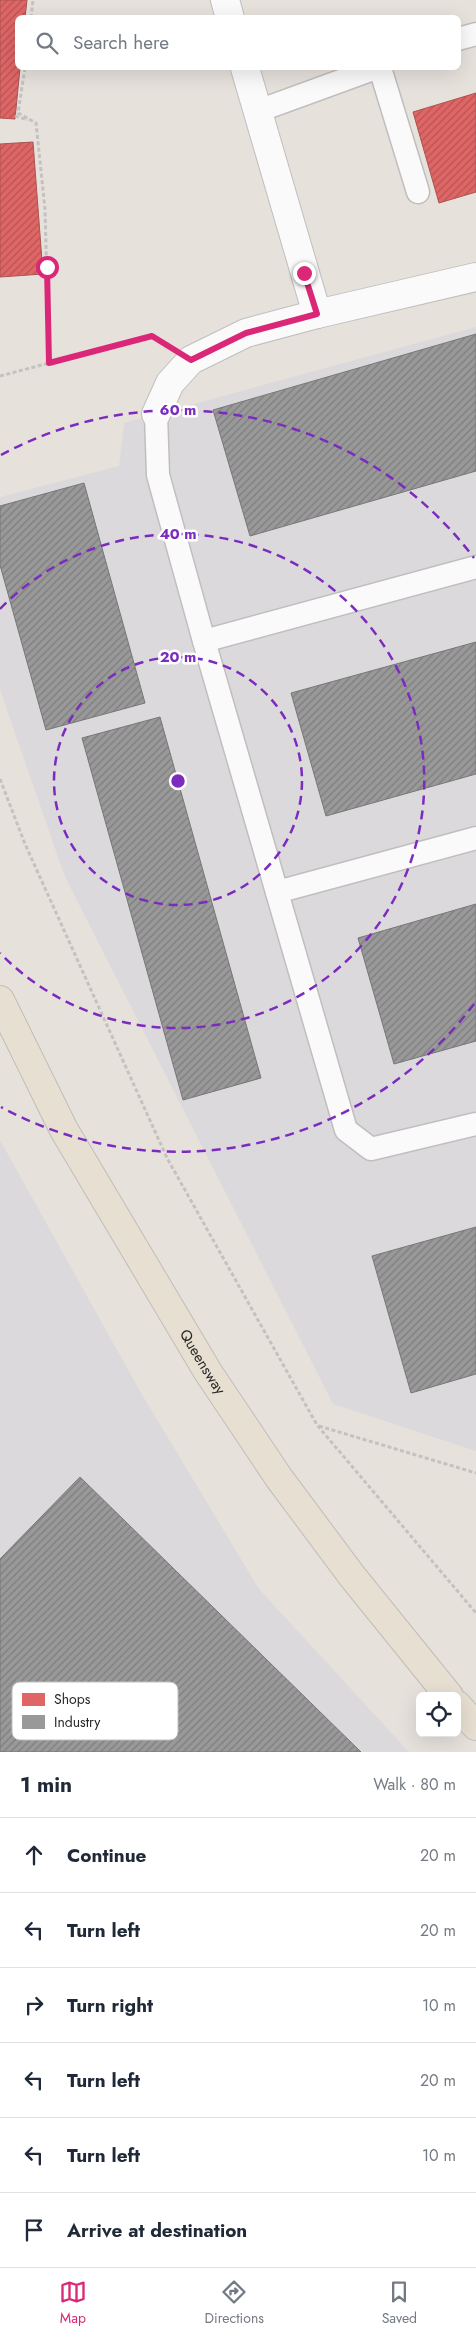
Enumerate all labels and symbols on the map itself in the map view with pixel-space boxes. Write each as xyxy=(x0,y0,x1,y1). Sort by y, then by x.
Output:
route start xyxy=(36,256,59,279)
route end xyxy=(293,262,316,285)
text: 60 m xyxy=(160,399,196,421)
text: 40 m xyxy=(159,523,197,545)
text: 20 m xyxy=(160,646,196,668)
centre of rings xyxy=(169,772,187,790)
street label: Queensway xyxy=(174,1325,231,1399)
legend xyxy=(12,1682,178,1740)
text: Shops xyxy=(54,1689,91,1709)
text: Industry xyxy=(54,1712,101,1732)

